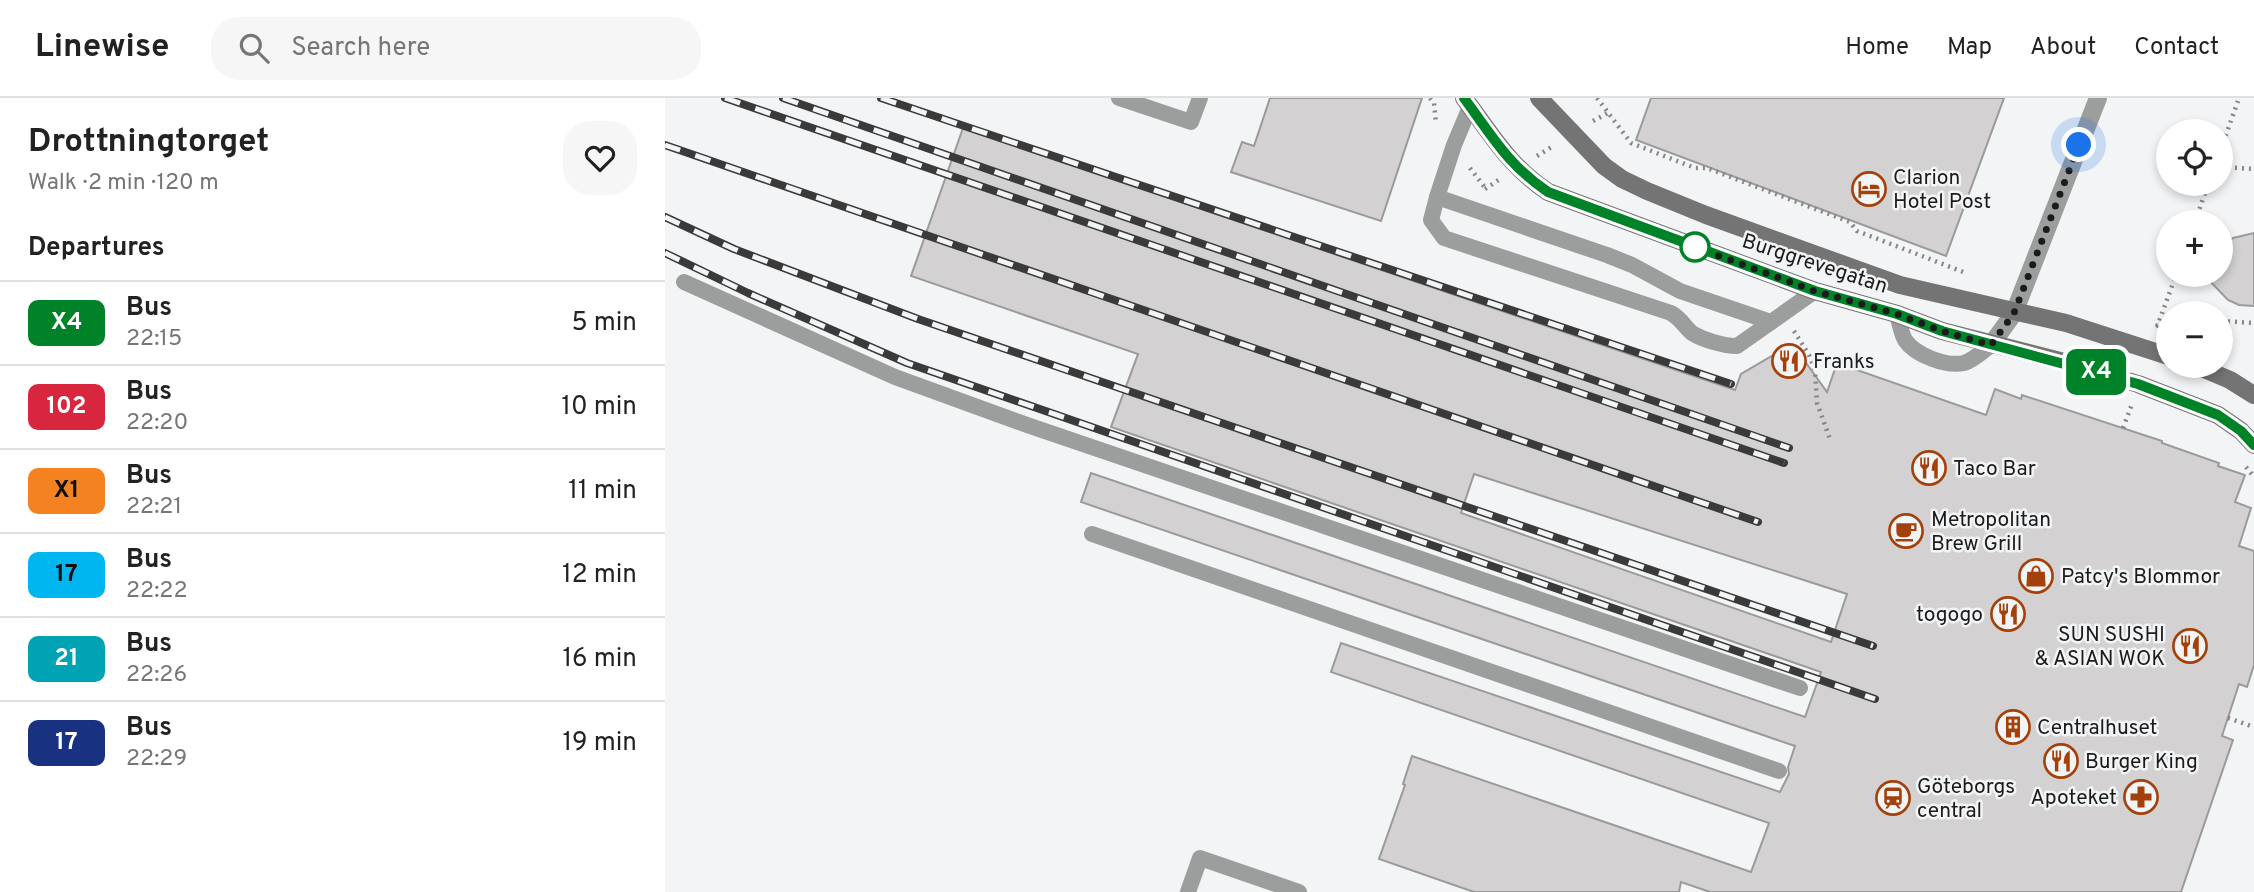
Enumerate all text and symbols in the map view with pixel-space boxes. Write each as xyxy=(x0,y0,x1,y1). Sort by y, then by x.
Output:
search box xyxy=(211,17,701,80)
text: Linewise xyxy=(35,27,169,69)
icon: search xyxy=(235,29,273,67)
text: Search here xyxy=(291,32,430,65)
text: Home xyxy=(1845,33,1909,63)
text: Map xyxy=(1947,33,1992,63)
text: About xyxy=(2030,33,2096,63)
text: Contact xyxy=(2134,33,2219,63)
map controls xyxy=(2156,119,2233,378)
button: locate xyxy=(2156,119,2233,196)
button: heart xyxy=(563,121,637,195)
text: Drottningtorget xyxy=(28,122,269,164)
your location xyxy=(2061,127,2096,162)
place label: Clarion Hotel Post xyxy=(1893,165,1991,216)
text: Walk · 2 min · 120 m xyxy=(28,169,219,198)
hotel icon: Clarion Hotel Post xyxy=(1850,170,1888,208)
button: + xyxy=(2156,210,2233,287)
street label: Burggrevegatan xyxy=(1738,228,1891,301)
text: Departures xyxy=(28,232,165,265)
unlabelled marker xyxy=(1680,232,1710,262)
text: Bus xyxy=(126,292,172,325)
button: − xyxy=(2156,301,2233,378)
text: 5 min xyxy=(571,307,637,340)
text: X4 xyxy=(51,308,82,338)
text: 22:15 xyxy=(126,325,182,354)
restaurant icon: Franks xyxy=(1770,342,1808,380)
place label: Franks xyxy=(1813,349,1875,376)
line badge: X4 xyxy=(2065,349,2127,395)
text: X4 xyxy=(2080,357,2112,387)
text: Bus xyxy=(126,376,172,409)
text: 10 min xyxy=(561,391,637,424)
text: 102 xyxy=(46,392,87,422)
text: 22:20 xyxy=(126,409,188,438)
restaurant icon: Taco Bar xyxy=(1910,449,1948,487)
place label: Taco Bar xyxy=(1953,456,2036,483)
text: Bus xyxy=(126,460,172,493)
text: 11 min xyxy=(568,475,637,508)
text: X1 xyxy=(54,476,79,506)
text: 22:21 xyxy=(126,493,182,522)
place label: Metropolitan Brew Grill xyxy=(1931,507,2051,558)
cafe icon: Metropolitan Brew Grill xyxy=(1887,512,1925,550)
text: Bus xyxy=(126,544,172,577)
shop icon: Patcy's Blommor xyxy=(2017,557,2055,595)
text: 12 min xyxy=(562,559,637,592)
text: 17 xyxy=(55,560,78,590)
place label: Patcy's Blommor xyxy=(2061,564,2220,591)
text: 22:22 xyxy=(126,577,187,606)
restaurant icon: togogo xyxy=(1989,595,2027,633)
place label: togogo xyxy=(1916,602,1983,629)
place label: SUN SUSHI & ASIAN WOK xyxy=(2035,622,2165,673)
restaurant icon: SUN SUSHI & ASIAN WOK xyxy=(2171,627,2209,665)
text: Bus xyxy=(126,628,172,661)
text: 16 min xyxy=(562,643,637,676)
text: 21 xyxy=(54,644,79,674)
text: 22:26 xyxy=(126,661,187,690)
building icon: Centralhuset xyxy=(1994,708,2032,746)
text: Bus xyxy=(126,712,172,745)
place label: Centralhuset xyxy=(2037,715,2157,742)
text: 19 min xyxy=(562,727,637,760)
text: 17 xyxy=(55,728,78,758)
restaurant icon: Burger King xyxy=(2042,742,2080,780)
text: 22:29 xyxy=(126,745,187,774)
place label: Burger King xyxy=(2085,749,2198,776)
place label: Göteborgs central xyxy=(1917,774,2015,825)
pharmacy icon: Apoteket xyxy=(2122,778,2160,816)
station icon: Göteborgs central xyxy=(1874,779,1912,817)
place label: Apoteket xyxy=(2030,785,2117,812)

